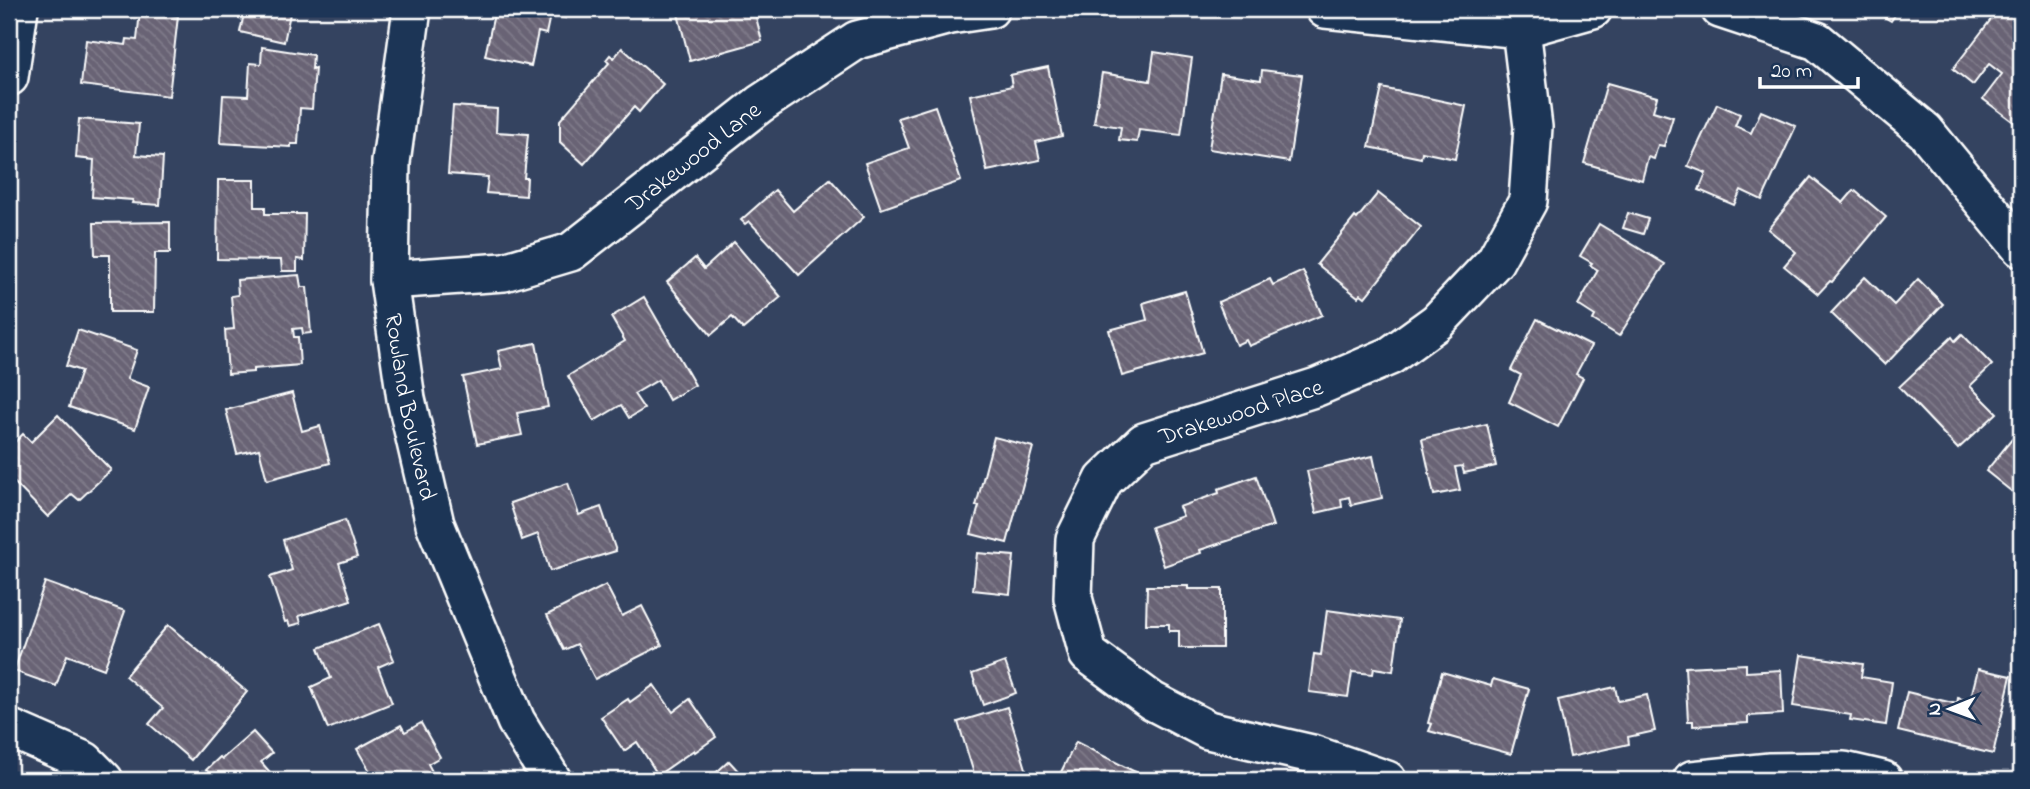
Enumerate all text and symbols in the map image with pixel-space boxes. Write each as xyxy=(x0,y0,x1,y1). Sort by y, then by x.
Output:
scale bar xyxy=(1760,46,1858,90)
text: 20 m xyxy=(1771,57,1812,87)
street label: Drakewood Lane xyxy=(618,94,770,223)
street label: Rowland Boulevard xyxy=(374,311,444,505)
street label: Drakewood Place xyxy=(1154,371,1328,456)
north arrow xyxy=(1914,674,1984,744)
text: N xyxy=(1922,702,1949,716)

